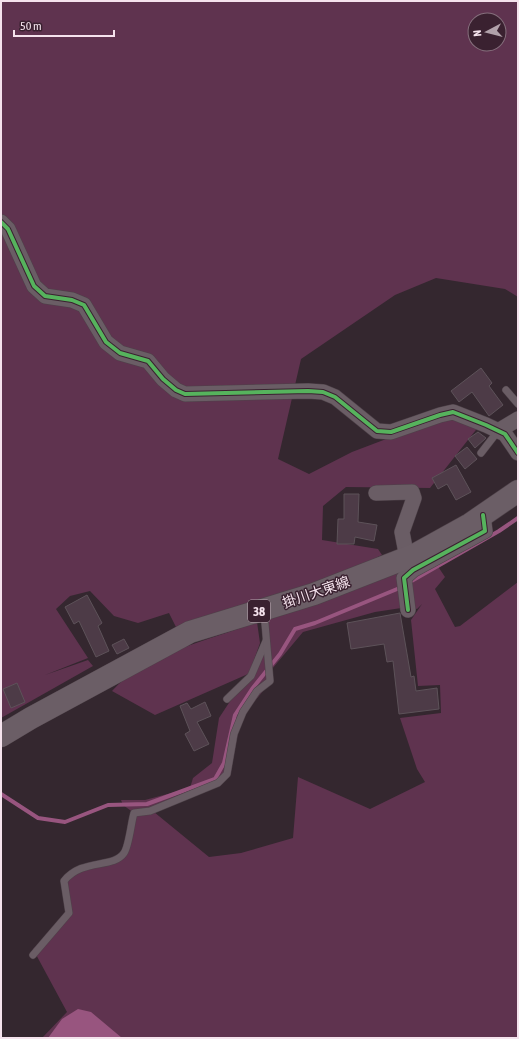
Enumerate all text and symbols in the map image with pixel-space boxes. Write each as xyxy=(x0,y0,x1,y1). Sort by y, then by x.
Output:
scale bar xyxy=(14,12,114,38)
north arrow xyxy=(467,12,507,52)
text: 50 m xyxy=(20,19,42,33)
text: N xyxy=(471,29,483,37)
street label: 掛川大東線 xyxy=(280,573,352,611)
road number: 38 xyxy=(248,600,270,622)

